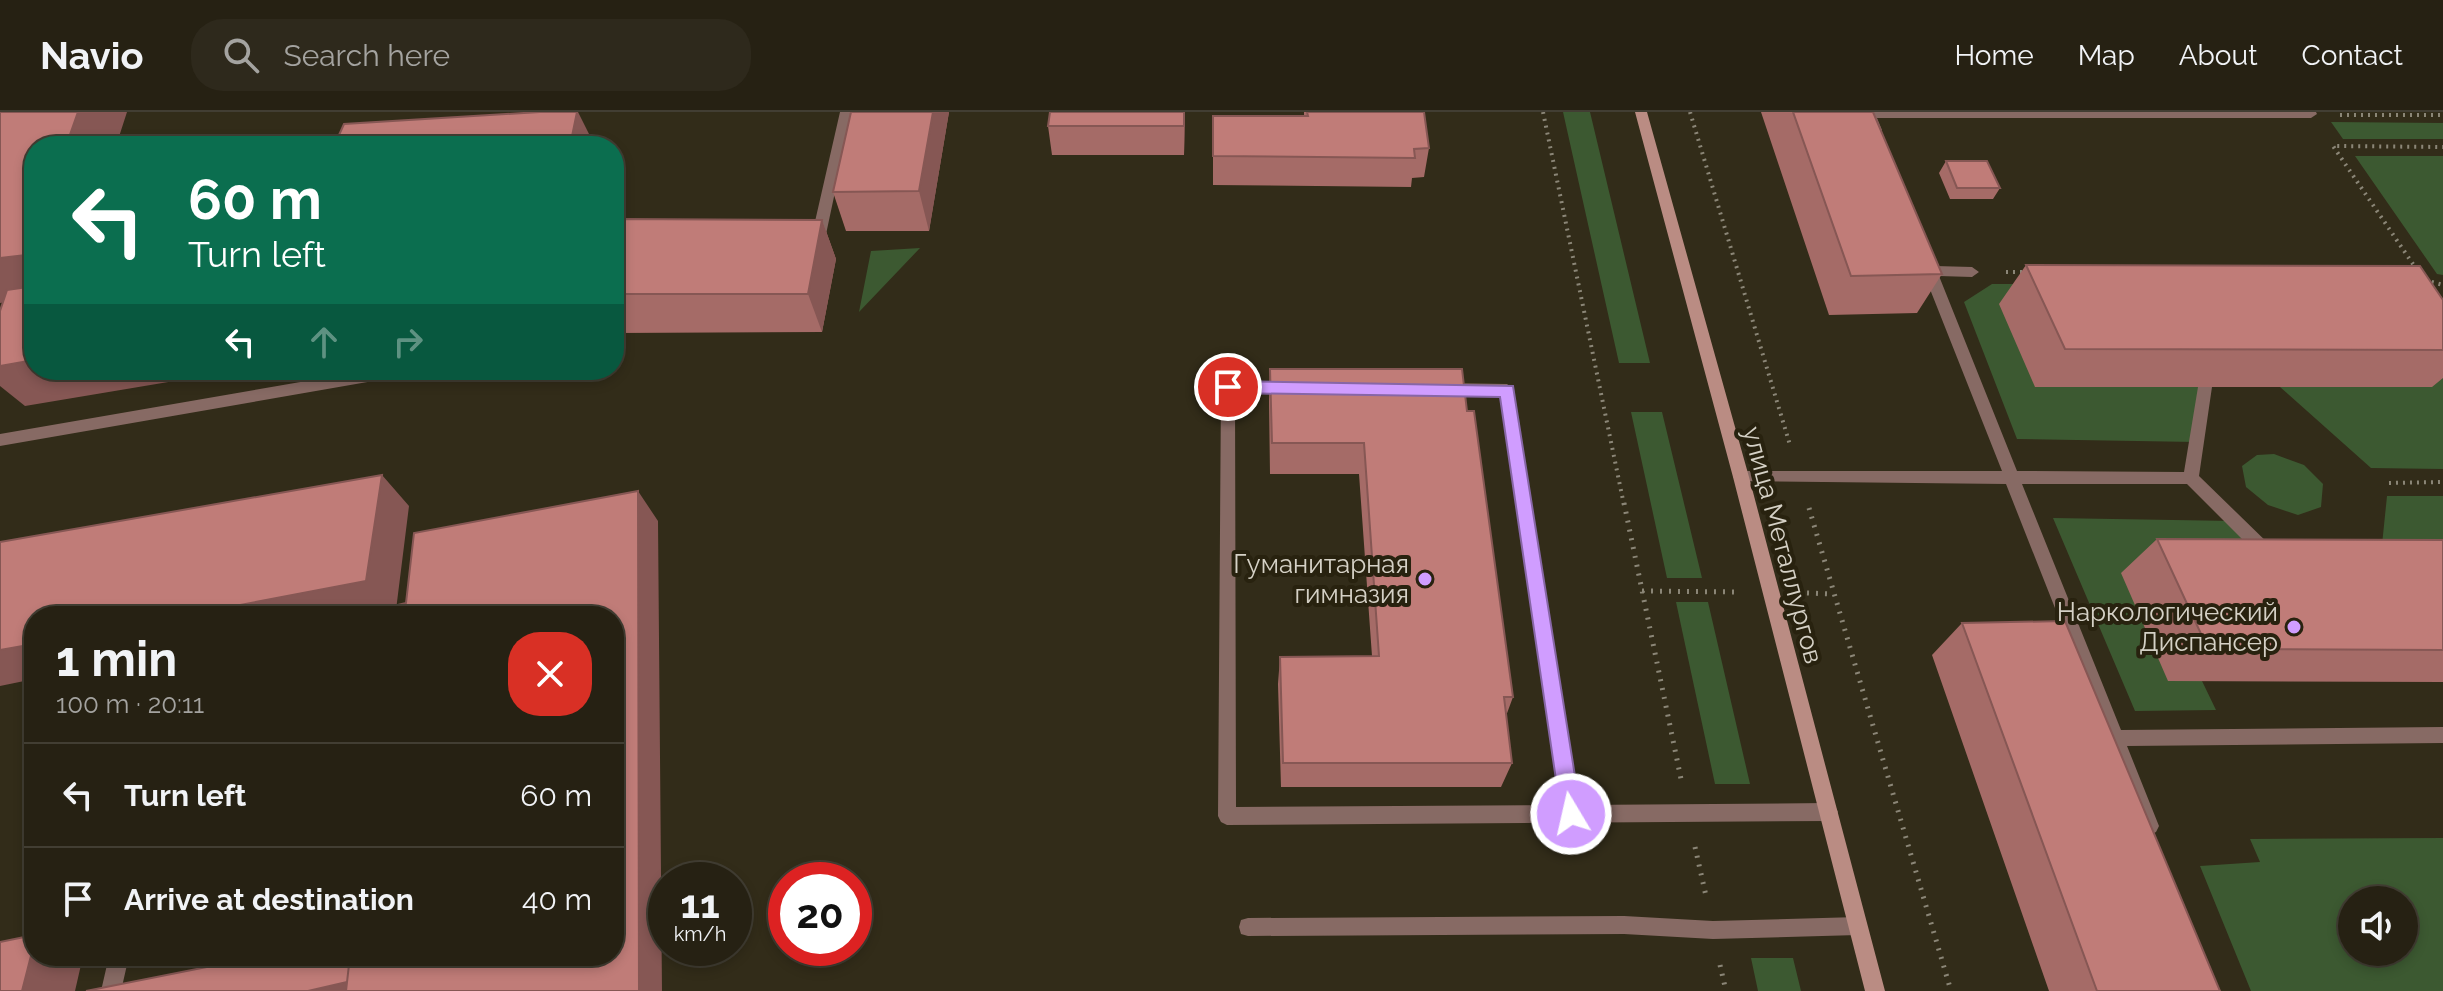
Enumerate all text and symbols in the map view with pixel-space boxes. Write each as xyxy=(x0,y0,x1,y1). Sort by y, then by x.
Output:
search box xyxy=(191,19,751,91)
text: Navio xyxy=(40,33,143,78)
icon: search xyxy=(219,33,263,77)
text: Search here xyxy=(283,38,450,73)
text: Home xyxy=(1954,39,2034,72)
text: Map xyxy=(2078,39,2135,72)
text: About xyxy=(2179,39,2258,72)
text: Contact xyxy=(2302,39,2403,72)
text: 60 m xyxy=(188,166,322,232)
icon: left xyxy=(56,168,160,272)
text: Turn left xyxy=(188,233,326,275)
icon: left xyxy=(218,320,262,364)
icon: ahead xyxy=(302,320,346,364)
icon: right xyxy=(386,320,430,364)
pin xyxy=(1194,353,1262,421)
icon: arrive xyxy=(1206,365,1250,409)
street label: улица Металлургов xyxy=(1737,423,1829,667)
place label: Гуманитарная гимназия xyxy=(1233,549,1409,609)
marker: Гуманитарная гимназия xyxy=(1416,570,1434,588)
place label: Наркологический Диспансер xyxy=(2057,597,2278,657)
marker: Наркологический Диспансер xyxy=(2285,618,2303,636)
text: 1 min xyxy=(56,631,177,687)
button: close xyxy=(508,632,592,716)
text: 100 m · 20:11 xyxy=(56,689,204,719)
position arrow xyxy=(1529,772,1613,856)
icon: left xyxy=(56,773,100,817)
text: Turn left xyxy=(124,778,246,813)
text: 60 m xyxy=(520,778,592,813)
speed limit sign: 20 xyxy=(768,862,872,966)
icon: arrive xyxy=(56,877,100,921)
text: 11 xyxy=(680,880,720,927)
text: Arrive at destination xyxy=(124,882,414,917)
text: 40 m xyxy=(522,882,592,917)
map controls xyxy=(2338,886,2418,966)
button: sound xyxy=(2338,886,2418,966)
text: km/h xyxy=(674,922,726,946)

